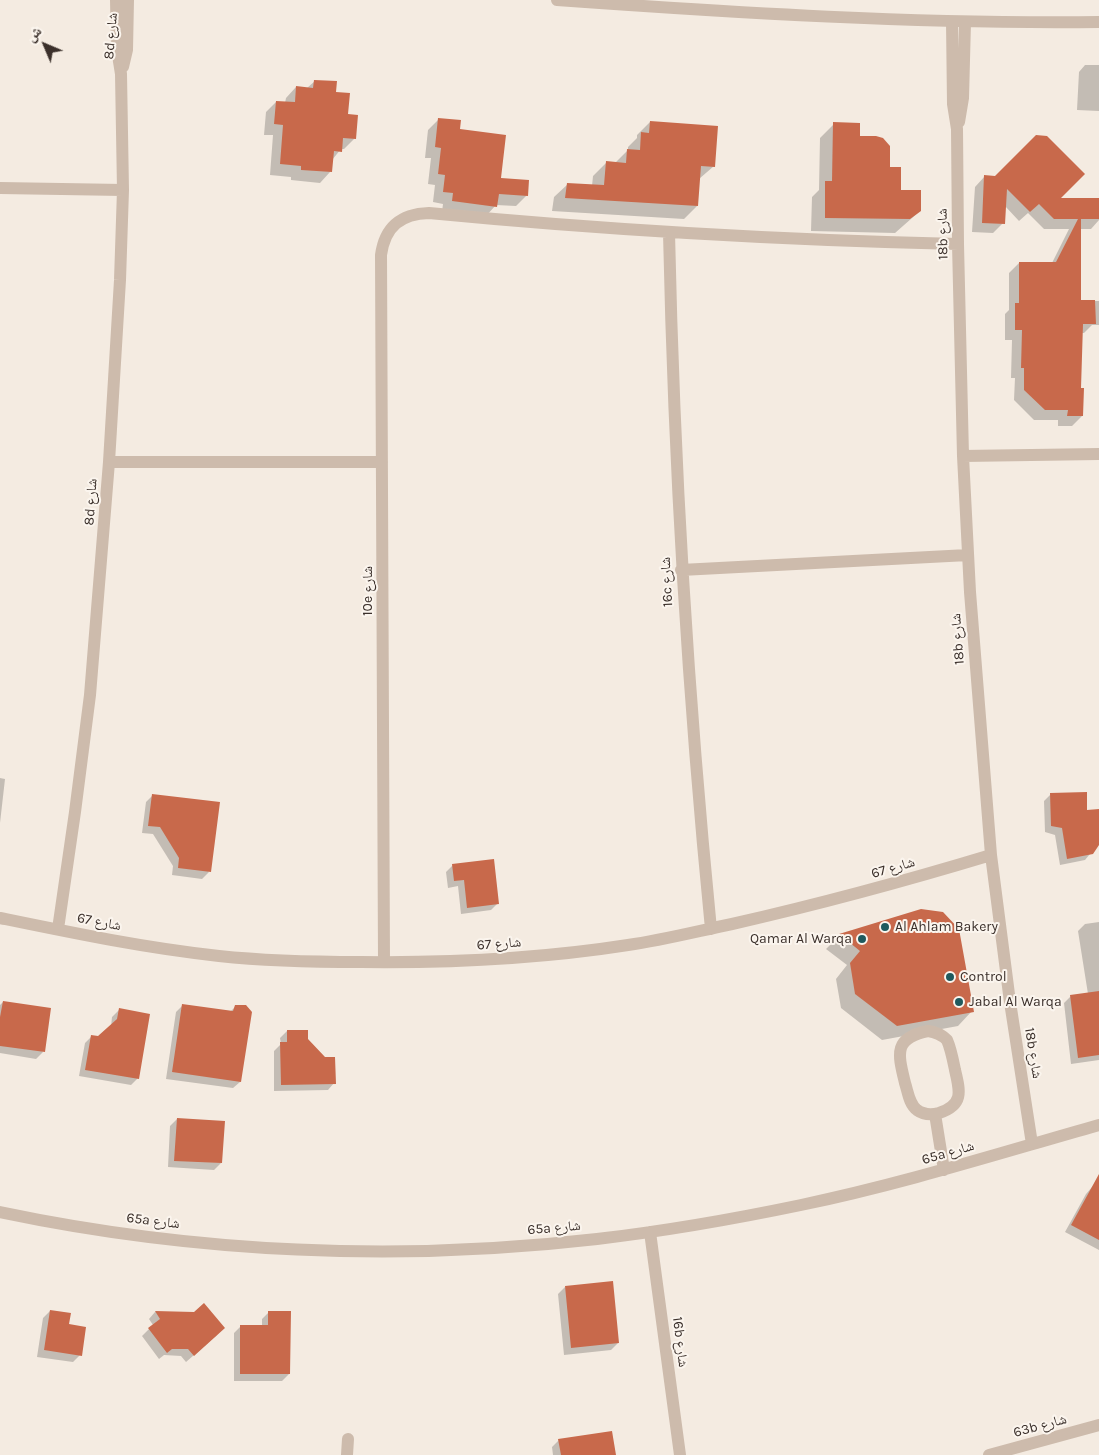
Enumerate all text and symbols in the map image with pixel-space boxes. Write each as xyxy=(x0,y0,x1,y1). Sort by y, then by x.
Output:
street label: 8d شارع xyxy=(101,12,121,60)
north arrow xyxy=(20,20,70,70)
text: ش xyxy=(23,23,45,45)
street label: 18b شارع xyxy=(934,208,952,260)
street label: 8d شارع xyxy=(81,478,101,526)
street label: 16c شارع xyxy=(657,557,677,607)
street label: 10e شارع xyxy=(360,566,376,616)
street label: 18b شارع xyxy=(948,613,968,665)
street label: شارع 67 xyxy=(869,854,917,882)
street label: شارع 67 xyxy=(76,910,122,934)
place label: Al Ahlam Bakery xyxy=(895,919,998,935)
marker: Al Ahlam Bakery xyxy=(879,921,891,933)
place label: Qamar Al Warqa xyxy=(750,931,852,947)
marker: Qamar Al Warqa xyxy=(856,933,868,945)
street label: شارع 67 xyxy=(476,934,522,954)
place label: Control xyxy=(960,969,1007,985)
marker: Control xyxy=(944,971,956,983)
place label: Jabal Al Warqa xyxy=(969,994,1062,1010)
marker: Jabal Al Warqa xyxy=(953,996,965,1008)
street label: 18b شارع xyxy=(1021,1026,1045,1080)
street label: 65a شارع xyxy=(920,1138,976,1168)
street label: 65a شارع xyxy=(125,1209,181,1233)
street label: 65a شارع xyxy=(527,1217,581,1239)
street label: 16b شارع xyxy=(669,1316,691,1368)
street label: 63b شارع xyxy=(1011,1411,1069,1441)

